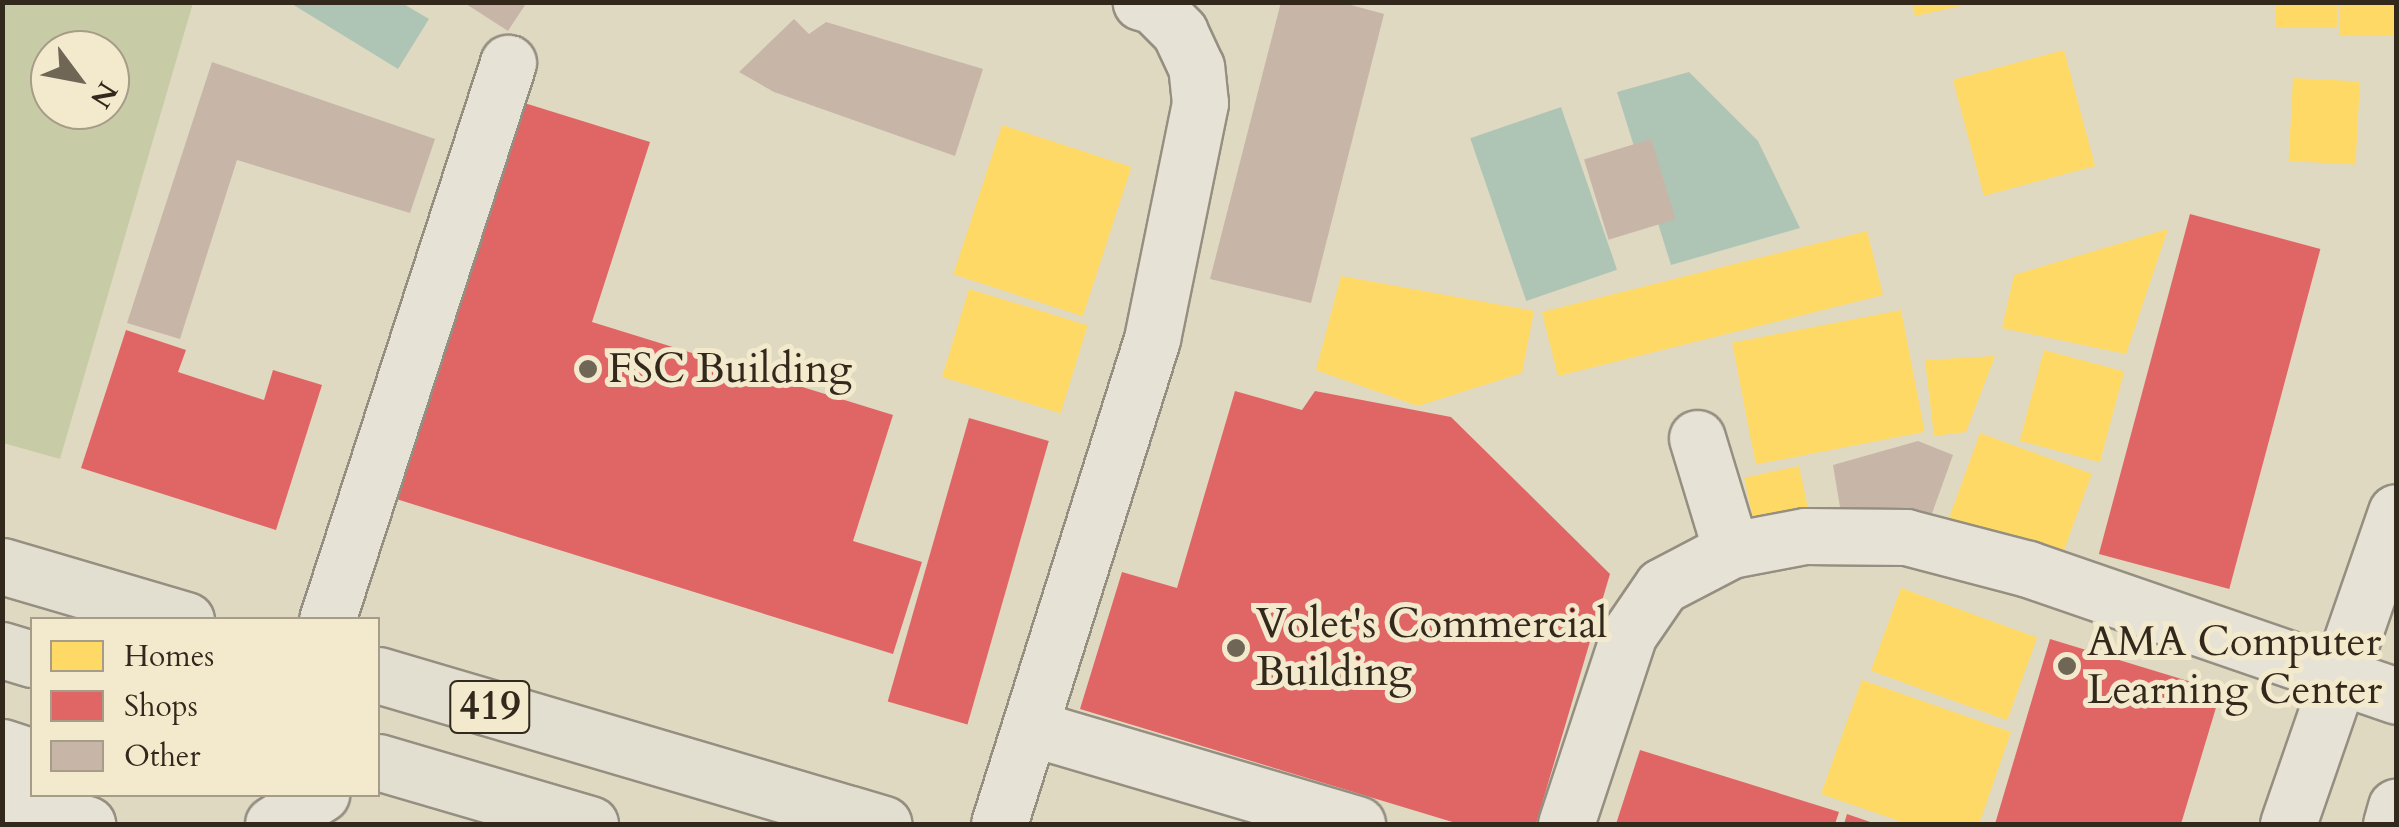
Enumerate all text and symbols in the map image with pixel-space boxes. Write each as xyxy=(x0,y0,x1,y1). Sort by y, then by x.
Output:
north arrow xyxy=(30,30,130,130)
text: N xyxy=(81,74,126,115)
place label: FSC Building xyxy=(608,344,852,394)
marker: FSC Building xyxy=(577,358,599,380)
place label: Volet's Commercial Building xyxy=(1256,599,1608,698)
legend xyxy=(30,617,380,797)
place label: AMA Computer Learning Center xyxy=(2087,617,2382,716)
text: Homes xyxy=(124,636,214,677)
marker: Volet's Commercial Building xyxy=(1225,637,1247,659)
marker: AMA Computer Learning Center xyxy=(2056,655,2078,677)
road number: 419 xyxy=(448,672,532,742)
text: Shops xyxy=(124,686,198,727)
text: Other xyxy=(124,736,200,777)

